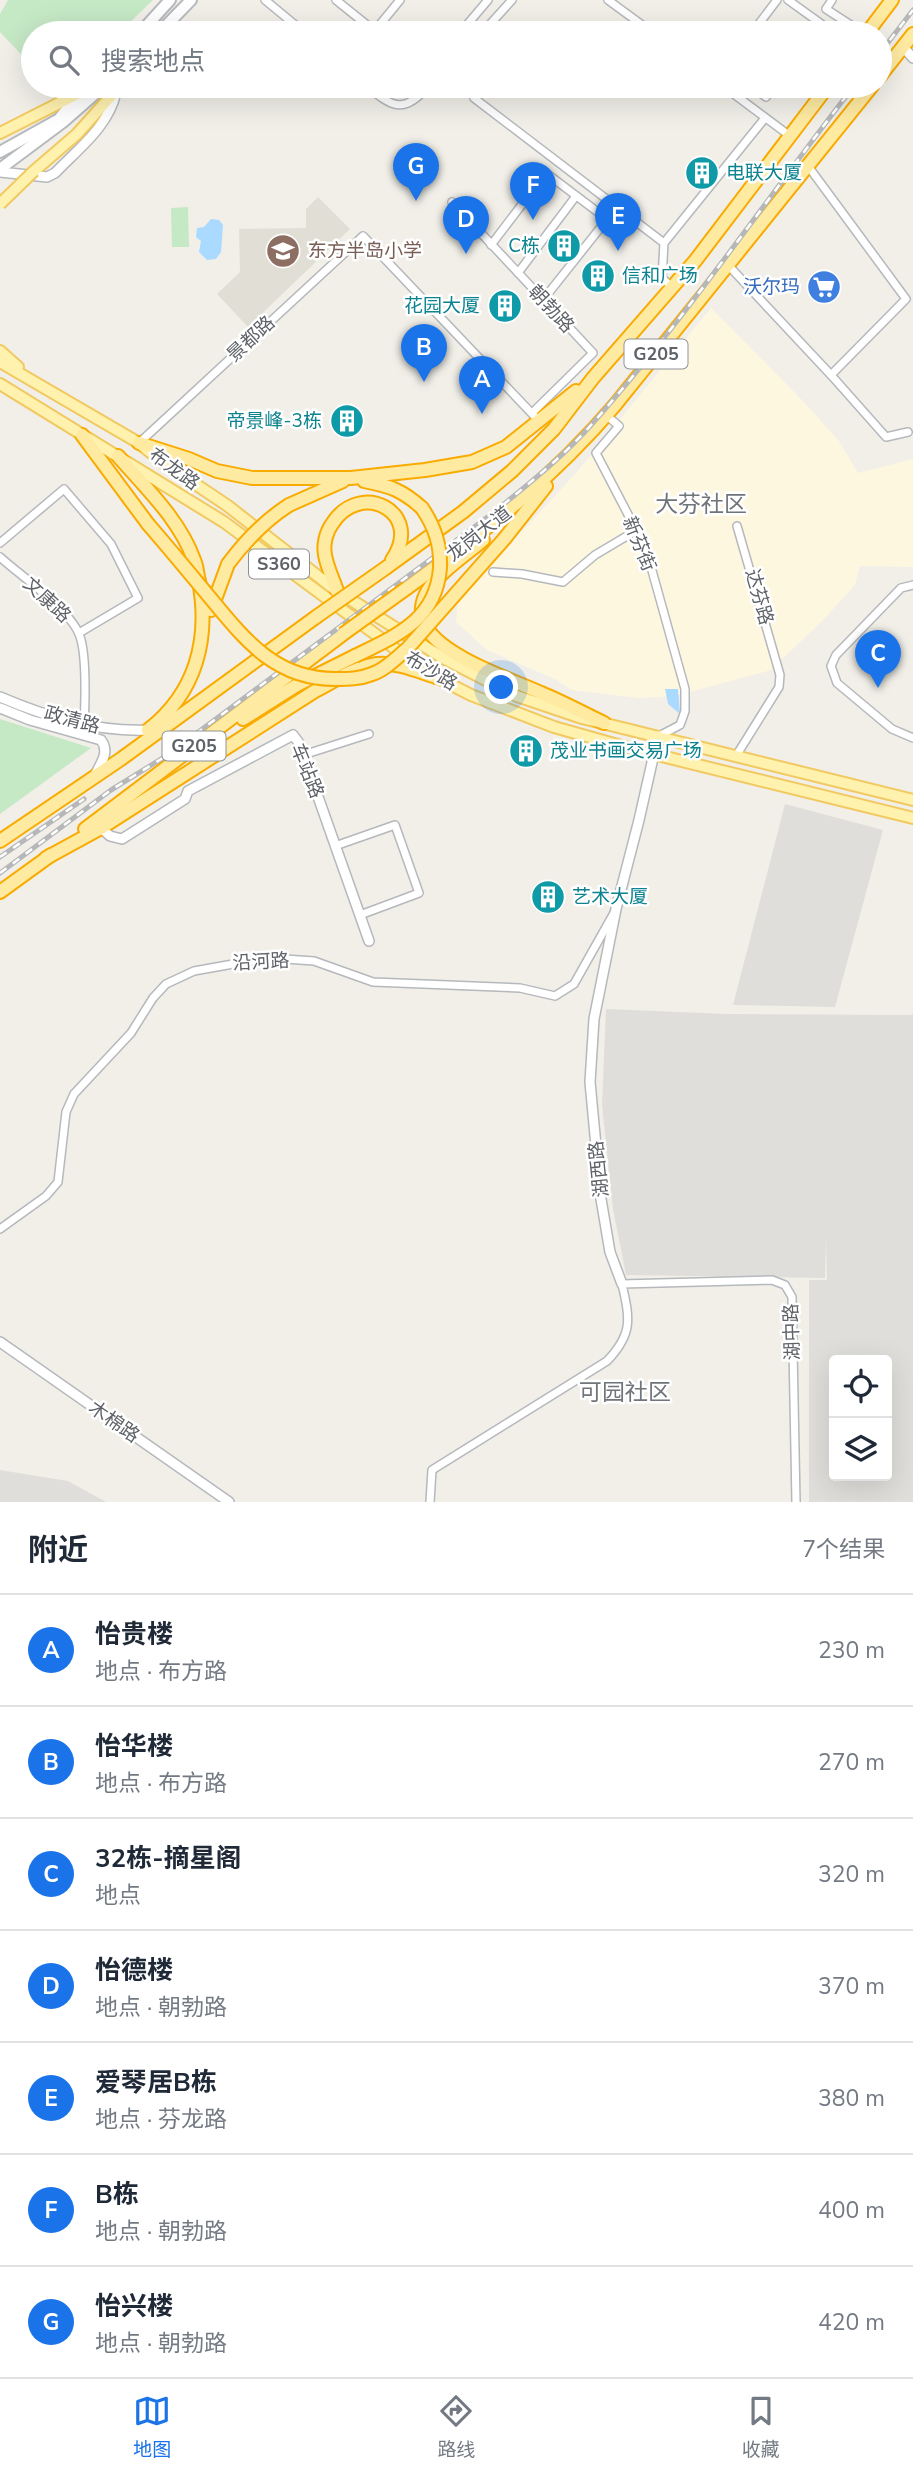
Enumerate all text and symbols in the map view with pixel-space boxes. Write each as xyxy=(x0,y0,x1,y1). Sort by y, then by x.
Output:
search box xyxy=(21,21,892,98)
icon: search xyxy=(45,41,83,79)
text: 搜索地点 xyxy=(101,44,205,79)
pin: G xyxy=(393,143,439,201)
building icon: 电联大厦 xyxy=(683,154,721,192)
place label: 电联大厦 xyxy=(726,160,802,186)
pin: F xyxy=(510,162,556,220)
pin: E xyxy=(595,193,641,251)
pin: D xyxy=(443,196,489,254)
building icon: C栋 xyxy=(545,227,583,265)
school or university icon: 东方半岛小学 xyxy=(264,232,302,270)
place label: C栋 xyxy=(508,233,540,259)
place label: 东方半岛小学 xyxy=(308,238,422,264)
building icon: 信和广场 xyxy=(579,257,617,295)
place label: 信和广场 xyxy=(622,263,698,289)
supermarket icon: 沃尔玛 xyxy=(805,268,843,306)
place label: 沃尔玛 xyxy=(743,274,800,300)
street label: 朝勃路 xyxy=(522,279,580,339)
building icon: 花园大厦 xyxy=(486,287,524,325)
place label: 花园大厦 xyxy=(404,293,480,319)
street label: 景都路 xyxy=(221,310,281,368)
pin: B xyxy=(401,324,447,382)
road number: G205 xyxy=(624,340,688,368)
pin: A xyxy=(459,356,505,414)
building icon: 帝景峰-3栋 xyxy=(328,402,366,440)
place label: 帝景峰-3栋 xyxy=(227,408,322,434)
street label: 布龙路 xyxy=(143,442,205,496)
district label: 大芬社区 xyxy=(655,489,747,520)
street label: 龙岗大道 xyxy=(441,500,517,568)
street label: 新芬街 xyxy=(616,513,662,575)
road number: S360 xyxy=(249,550,309,578)
street label: 达芬路 xyxy=(739,566,779,628)
street label: 文康路 xyxy=(17,571,77,629)
pin: C xyxy=(855,630,901,688)
street label: 布沙路 xyxy=(400,645,462,697)
your location xyxy=(484,670,518,704)
street label: 政清路 xyxy=(41,700,103,740)
road number: G205 xyxy=(162,732,226,760)
building icon: 茂业书画交易广场 xyxy=(507,732,545,770)
place label: 茂业书画交易广场 xyxy=(550,738,702,764)
street label: 车站路 xyxy=(284,740,330,802)
building icon: 艺术大厦 xyxy=(529,878,567,916)
place label: 艺术大厦 xyxy=(572,884,648,910)
street label: 沿河路 xyxy=(232,948,290,976)
street label: 湖西路 xyxy=(583,1139,615,1199)
street label: 湖中路 xyxy=(778,1303,806,1361)
map controls xyxy=(829,1355,892,1481)
button: locate xyxy=(829,1355,892,1418)
district label: 可园社区 xyxy=(579,1377,671,1408)
street label: 木棉路 xyxy=(83,1395,145,1449)
button: layers xyxy=(829,1418,892,1481)
text: 附近 xyxy=(28,1530,88,1571)
text: 7个结果 xyxy=(802,1534,885,1565)
text: 怡贵楼 xyxy=(95,1617,173,1652)
text: A xyxy=(42,1635,60,1666)
text: 230 m xyxy=(818,1635,885,1666)
text: 地点 · 布方路 xyxy=(95,1656,227,1687)
text: 怡华楼 xyxy=(95,1729,173,1764)
text: B xyxy=(43,1747,59,1778)
text: 270 m xyxy=(818,1747,885,1778)
text: 地点 · 布方路 xyxy=(95,1768,227,1799)
text: 32栋-摘星阁 xyxy=(95,1841,241,1876)
text: C xyxy=(43,1859,59,1890)
text: 320 m xyxy=(818,1859,885,1890)
text: 地点 xyxy=(95,1880,141,1911)
text: 怡德楼 xyxy=(95,1953,173,1988)
text: D xyxy=(42,1971,60,2002)
text: 370 m xyxy=(818,1971,885,2002)
text: 地点 · 朝勃路 xyxy=(95,1992,227,2023)
text: 爱琴居B栋 xyxy=(95,2065,217,2100)
text: E xyxy=(44,2083,58,2114)
text: 380 m xyxy=(818,2083,885,2114)
text: 地点 · 芬龙路 xyxy=(95,2104,227,2135)
text: B栋 xyxy=(95,2177,139,2212)
text: F xyxy=(45,2195,57,2226)
text: 400 m xyxy=(818,2195,885,2226)
text: 地点 · 朝勃路 xyxy=(95,2216,227,2247)
text: 怡兴楼 xyxy=(95,2289,173,2324)
text: G xyxy=(43,2307,59,2338)
text: 420 m xyxy=(818,2307,885,2338)
text: 地点 · 朝勃路 xyxy=(95,2328,227,2359)
tab: 地图 xyxy=(133,2392,171,2463)
tab: 路线 xyxy=(437,2392,476,2463)
tab: 收藏 xyxy=(742,2392,780,2463)

